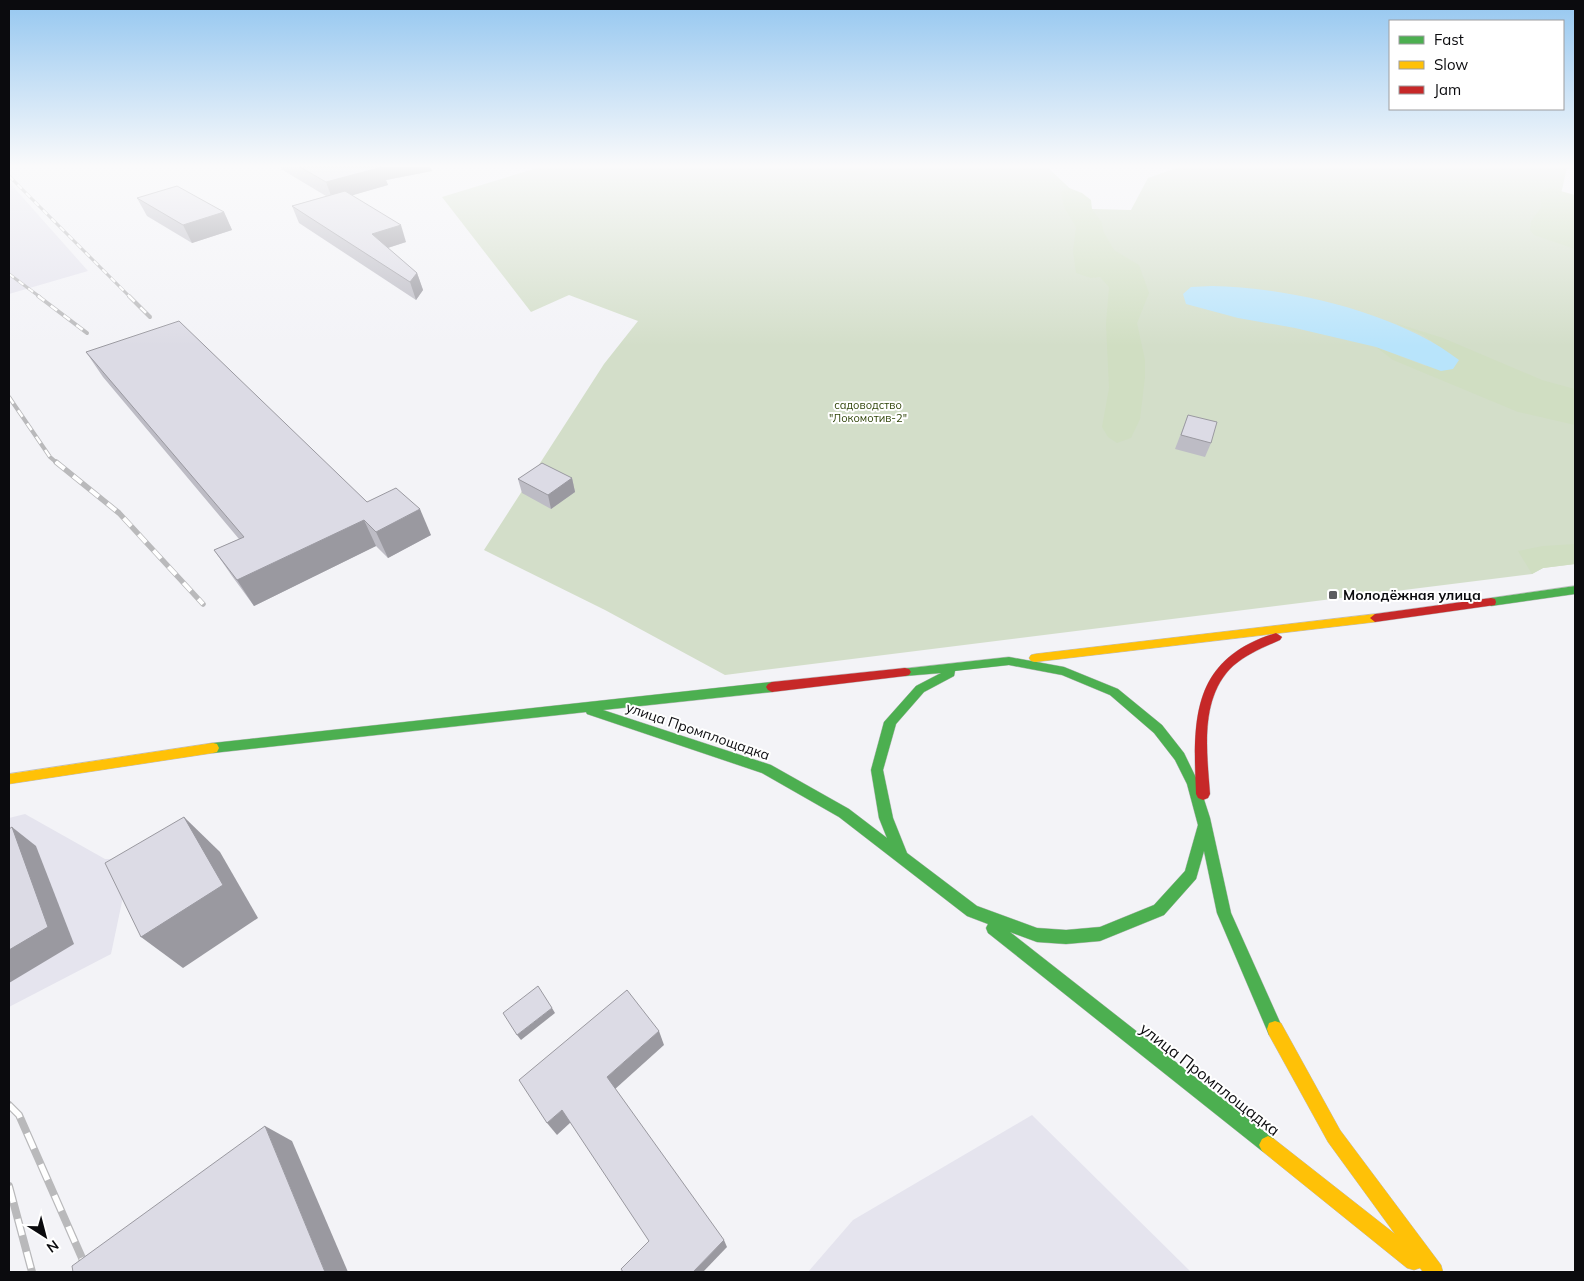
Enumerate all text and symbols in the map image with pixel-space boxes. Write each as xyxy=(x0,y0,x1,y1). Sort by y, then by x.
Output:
legend xyxy=(1389,20,1564,110)
text: Fast xyxy=(1434,30,1464,49)
text: Slow xyxy=(1434,55,1468,74)
text: Jam xyxy=(1434,80,1461,99)
park label: садоводство "Локомотив-2" xyxy=(829,398,907,425)
place label: Молодёжная улица xyxy=(1343,586,1481,604)
marker: Молодёжная улица xyxy=(1327,589,1339,601)
street label: улица Промплощадка xyxy=(624,698,772,764)
street label: улица Промплощадка xyxy=(1136,1018,1284,1140)
north arrow xyxy=(20,1211,70,1261)
text: N xyxy=(43,1236,62,1257)

